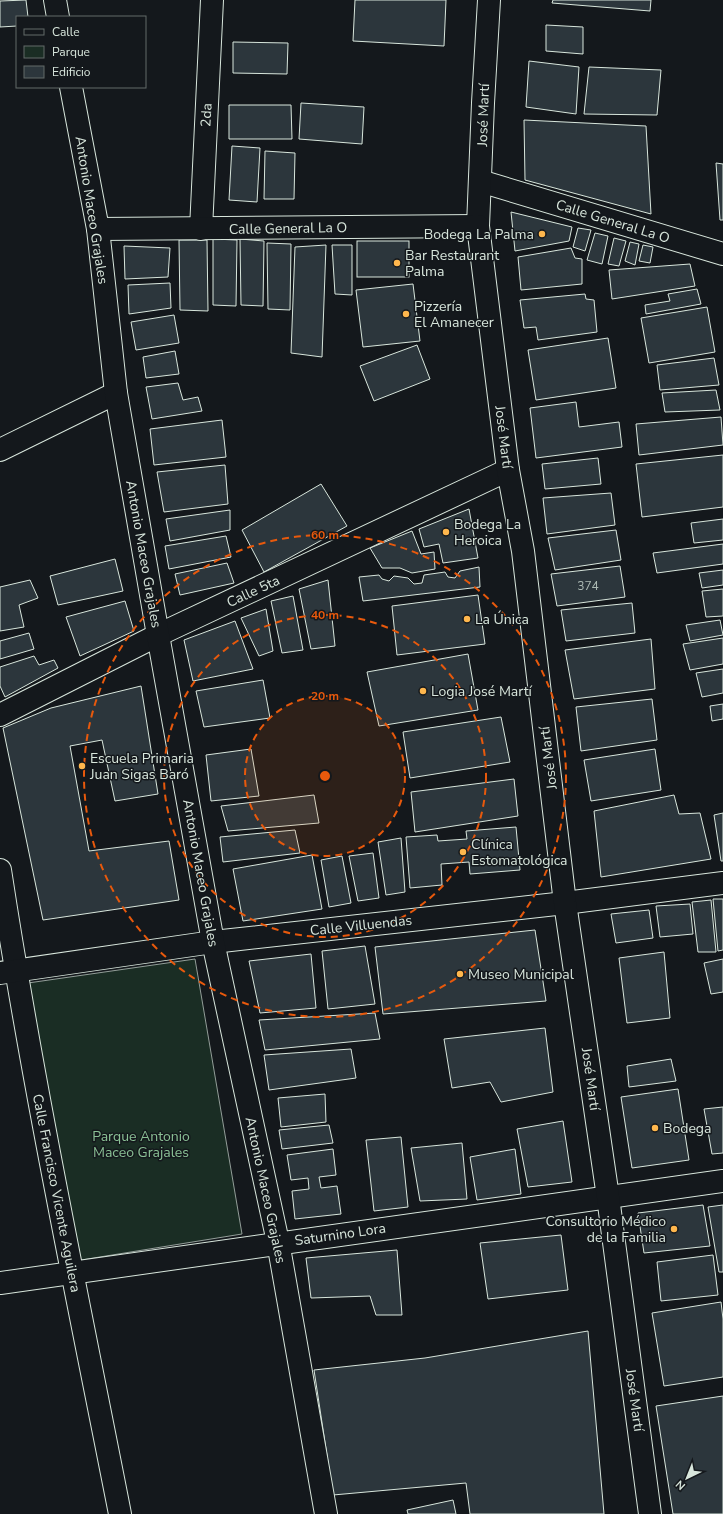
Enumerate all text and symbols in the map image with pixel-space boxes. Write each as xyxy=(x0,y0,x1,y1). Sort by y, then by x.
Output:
legend xyxy=(16,16,146,88)
text: Calle xyxy=(52,24,80,40)
text: Parque xyxy=(52,44,90,60)
text: Edificio xyxy=(52,64,91,80)
street label: José Martí xyxy=(473,82,494,148)
street label: 2da xyxy=(196,103,217,127)
street label: Antonio Maceo Grajales xyxy=(70,135,113,286)
street label: Calle General La O xyxy=(553,195,672,248)
street label: Calle General La O xyxy=(229,218,347,239)
place label: Bodega La Palma xyxy=(424,225,534,244)
marker: Bodega La Palma xyxy=(537,229,547,239)
place label: Bar Restaurant Palma xyxy=(405,246,499,281)
marker: Bar Restaurant Palma xyxy=(392,258,402,268)
place label: Pizzería El Amanecer xyxy=(414,297,494,332)
marker: Pizzería El Amanecer xyxy=(401,309,411,319)
street label: José Martí xyxy=(490,404,517,470)
street label: Antonio Maceo Grajales xyxy=(121,479,166,630)
place label: Bodega La Heroica xyxy=(454,515,521,550)
text: 60 m xyxy=(311,527,339,543)
marker: Bodega La Heroica xyxy=(441,527,451,537)
street label: Calle 5ta xyxy=(224,571,283,612)
house number: 374 xyxy=(577,578,599,594)
text: 40 m xyxy=(311,607,339,623)
place label: La Única xyxy=(475,610,529,629)
marker: La Única xyxy=(462,614,472,624)
place label: Logia José Martí xyxy=(431,682,533,701)
marker: Logia José Martí xyxy=(418,686,428,696)
text: 20 m xyxy=(311,688,339,704)
street label: José Martí xyxy=(535,725,562,791)
place label: Escuela Primaria Juan Sigas Baró xyxy=(89,749,194,784)
marker: Escuela Primaria Juan Sigas Baró xyxy=(77,761,87,771)
centre of rings xyxy=(318,769,332,783)
street label: Antonio Maceo Grajales xyxy=(178,798,223,949)
place label: Clínica Estomatológica xyxy=(471,835,568,870)
marker: Clínica Estomatológica xyxy=(458,847,468,857)
street label: Calle Villuendas xyxy=(309,911,413,940)
place label: Museo Municipal xyxy=(468,965,575,984)
marker: Museo Municipal xyxy=(455,969,465,979)
street label: José Martí xyxy=(577,1046,604,1112)
street label: Calle Francisco Vicente Aguilera xyxy=(28,1092,85,1294)
street label: Antonio Maceo Grajales xyxy=(241,1115,290,1265)
place label: Bodega xyxy=(663,1119,711,1138)
marker: Bodega xyxy=(650,1123,660,1133)
park label: Parque Antonio Maceo Grajales xyxy=(92,1127,190,1162)
place label: Consultorio Médico de la Familia xyxy=(546,1212,666,1247)
street label: Saturnino Lora xyxy=(293,1219,387,1250)
marker: Consultorio Médico de la Familia xyxy=(669,1224,679,1234)
street label: José Martí xyxy=(621,1367,648,1433)
north arrow xyxy=(667,1458,707,1498)
text: N xyxy=(672,1477,689,1493)

